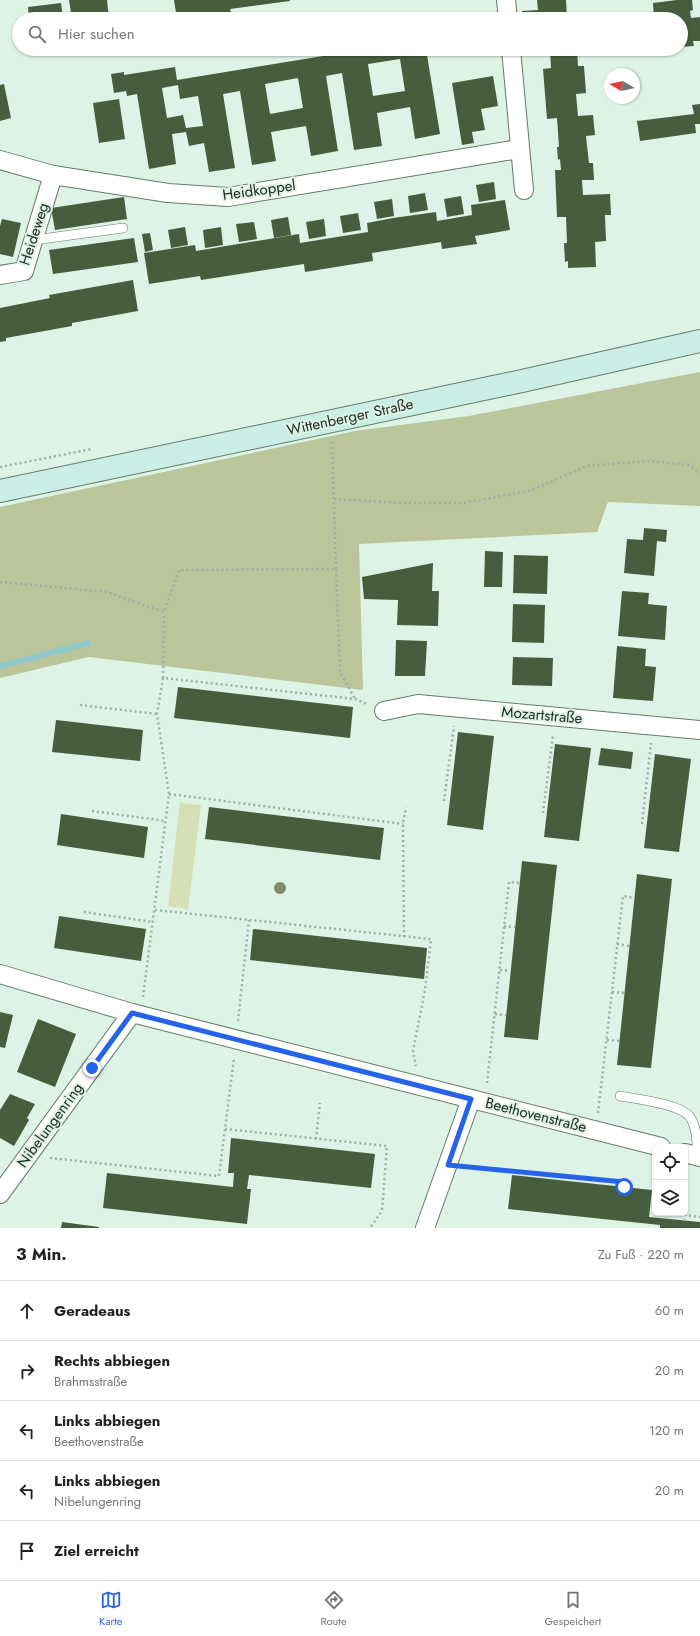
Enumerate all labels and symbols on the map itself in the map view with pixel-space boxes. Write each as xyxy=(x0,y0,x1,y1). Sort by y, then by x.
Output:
north arrow xyxy=(604,68,640,104)
street label: Heidkoppel xyxy=(221,174,297,206)
street label: Heideweg xyxy=(14,200,54,268)
street label: Wittenberger Straße xyxy=(285,393,416,441)
street label: Mozartstraße xyxy=(501,701,584,730)
route end xyxy=(83,1059,101,1077)
street label: Nibelungenring xyxy=(12,1078,88,1172)
street label: Beethovenstraße xyxy=(483,1092,589,1138)
route start xyxy=(615,1178,633,1196)

